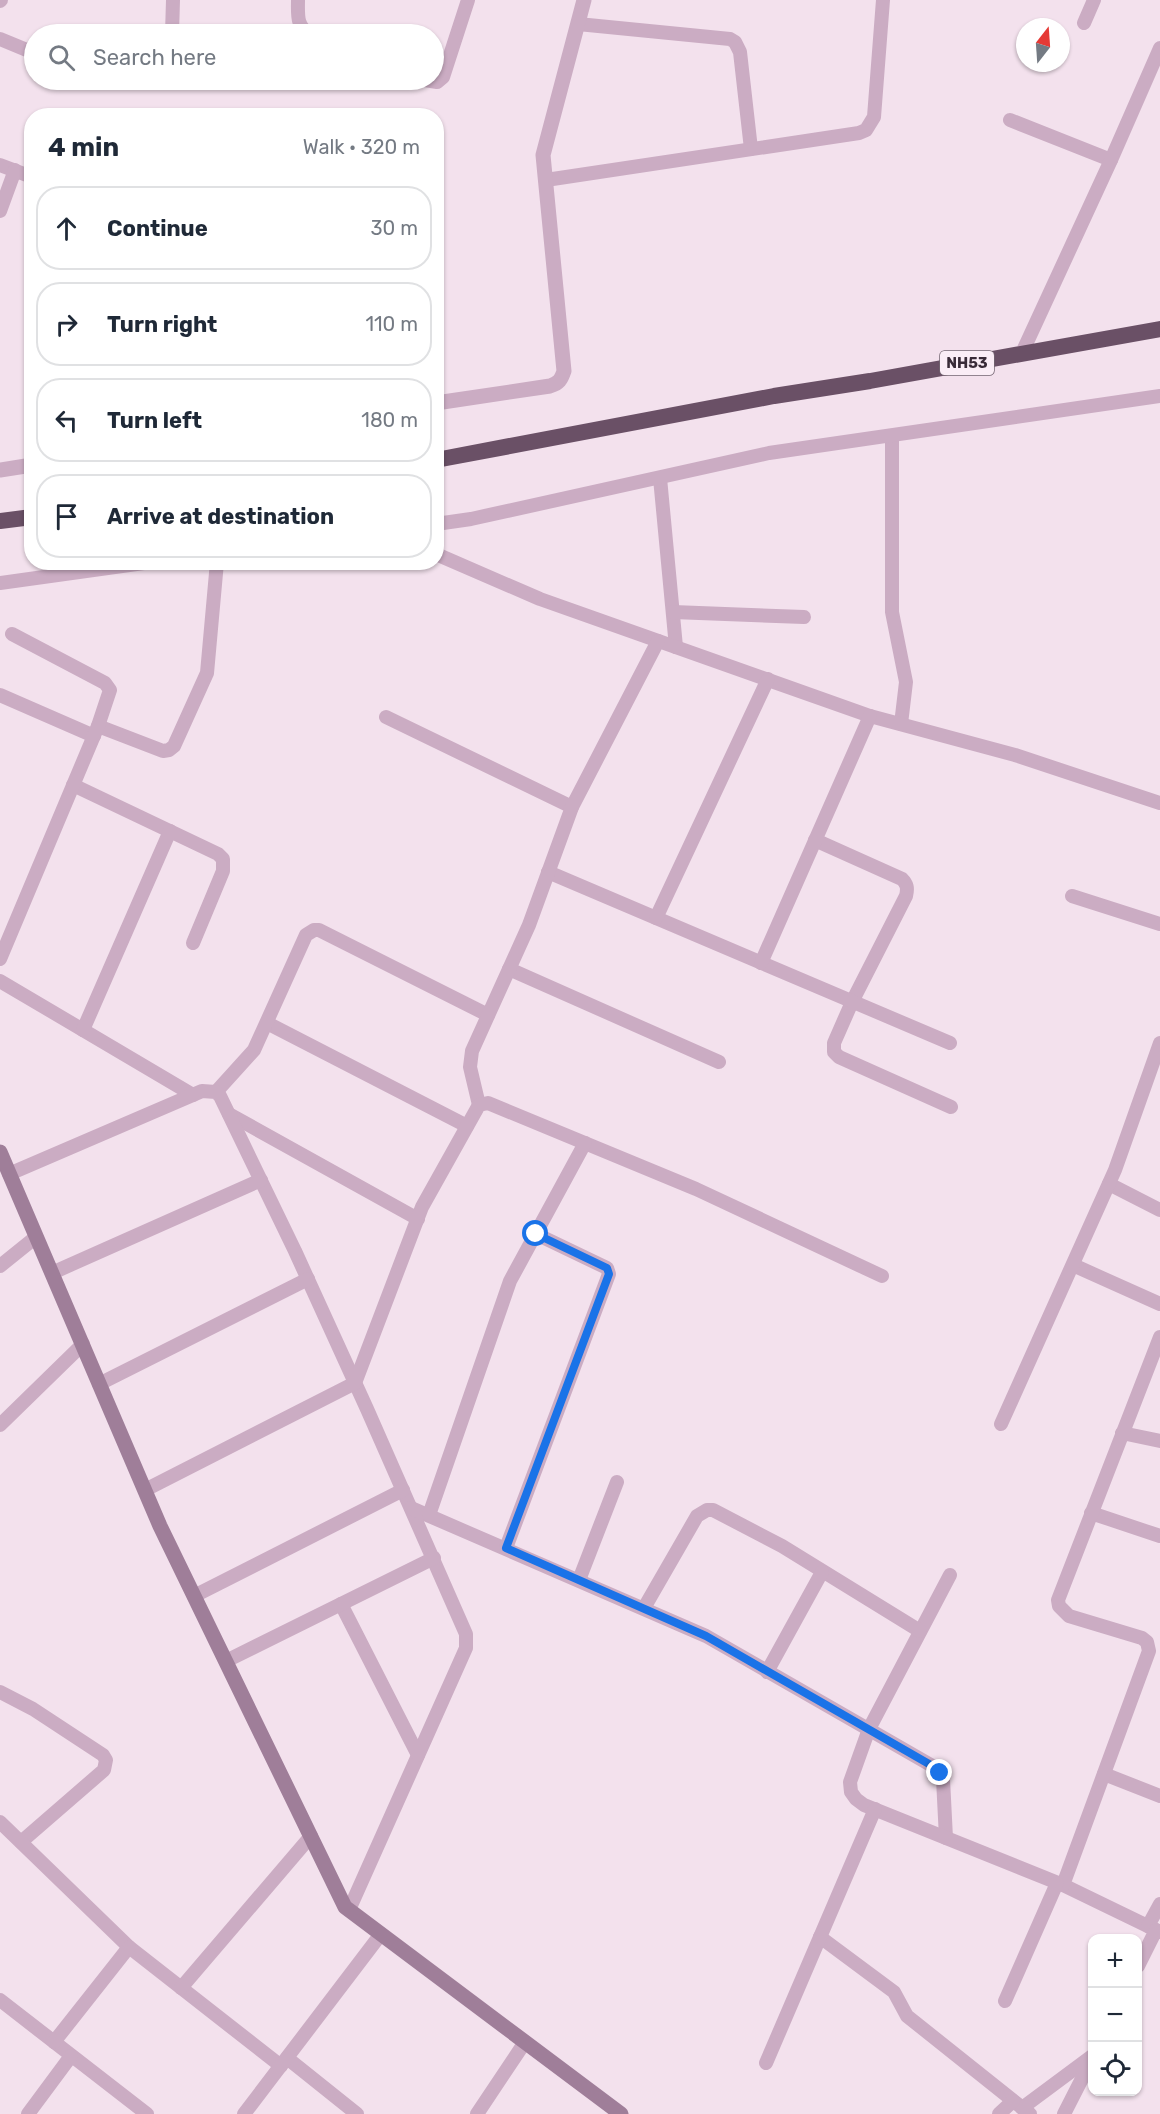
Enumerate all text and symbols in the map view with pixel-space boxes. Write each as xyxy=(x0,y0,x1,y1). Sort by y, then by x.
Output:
north arrow xyxy=(1016,18,1070,72)
search box xyxy=(24,24,444,90)
icon: search xyxy=(45,41,78,74)
text: Search here xyxy=(93,44,216,71)
text: 4 min xyxy=(48,132,119,163)
text: Walk · 320 m xyxy=(303,135,420,159)
icon: ahead xyxy=(50,212,83,245)
text: Continue xyxy=(107,215,208,242)
text: 30 m xyxy=(371,216,418,240)
icon: right xyxy=(50,308,83,341)
text: Turn right xyxy=(107,311,217,338)
text: 110 m xyxy=(366,312,418,336)
road number: NH53 xyxy=(940,351,994,375)
icon: left xyxy=(50,404,83,437)
text: Turn left xyxy=(107,407,202,434)
text: 180 m xyxy=(361,408,418,432)
icon: arrive xyxy=(50,500,83,533)
text: Arrive at destination xyxy=(107,503,334,530)
route start xyxy=(522,1220,548,1246)
route end xyxy=(926,1759,952,1785)
map controls xyxy=(1088,1934,1142,2096)
button: + xyxy=(1088,1934,1142,1988)
button: − xyxy=(1088,1988,1142,2042)
button: locate xyxy=(1088,2042,1142,2096)

